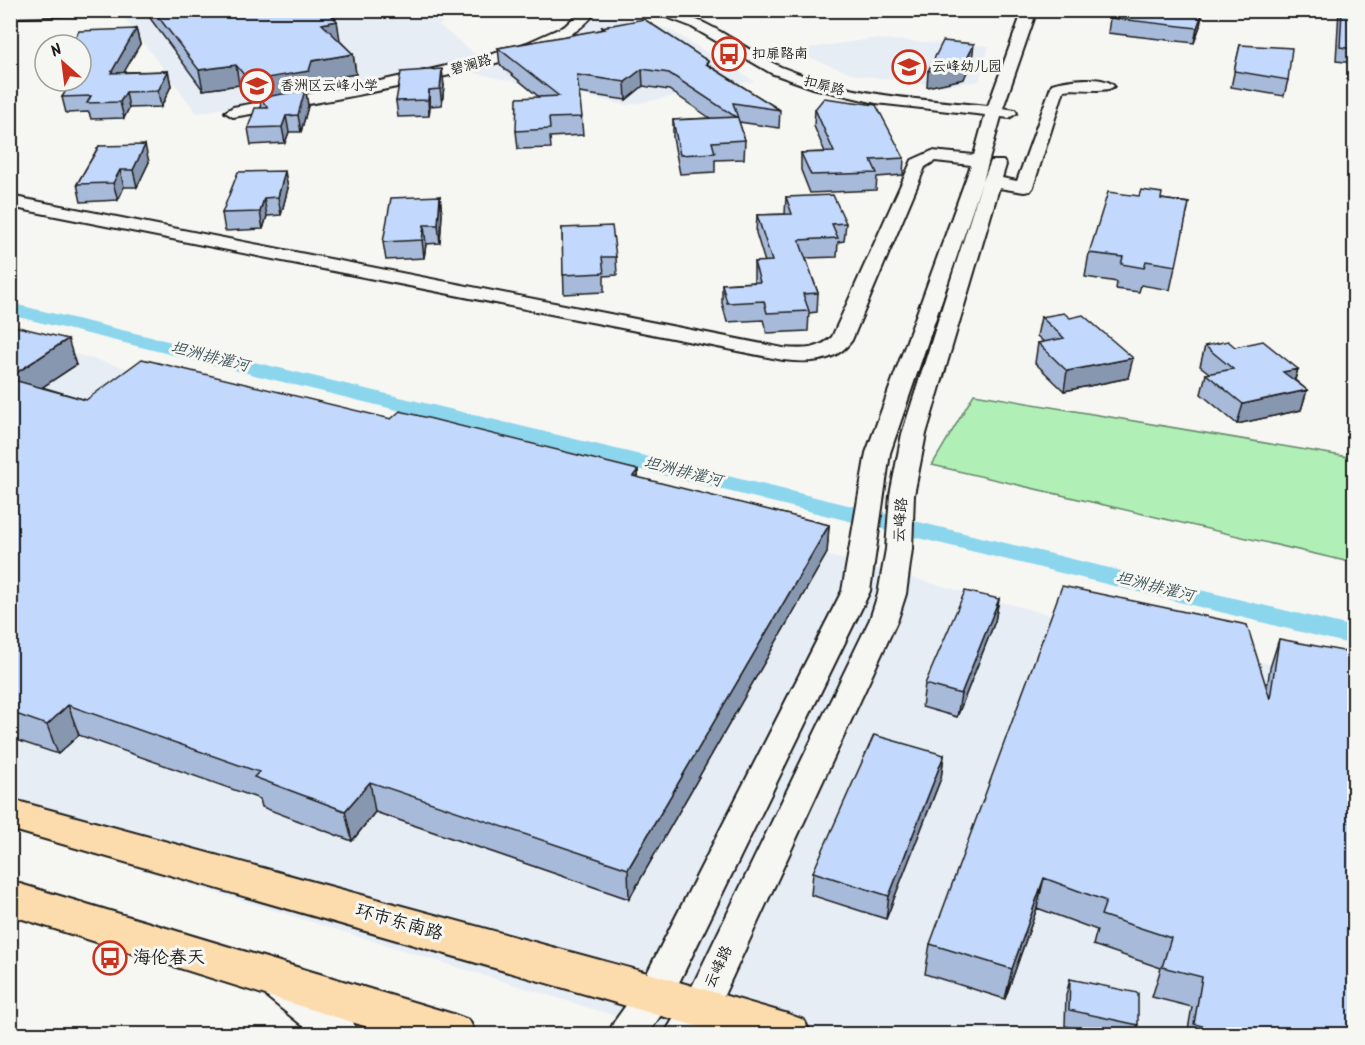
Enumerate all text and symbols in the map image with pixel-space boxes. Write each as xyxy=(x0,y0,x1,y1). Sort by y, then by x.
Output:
north arrow xyxy=(33,33,93,93)
bus stop icon: 扣扉路南 xyxy=(711,36,747,72)
text: N xyxy=(46,38,67,64)
place label: 扣扉路南 xyxy=(752,43,808,65)
street label: 碧澜路 xyxy=(448,49,494,81)
school or university icon: 云峰幼儿园 xyxy=(891,49,927,85)
place label: 云峰幼儿园 xyxy=(932,56,1002,78)
school or university icon: 香洲区云峰小学 xyxy=(239,68,275,104)
street label: 扣扉路 xyxy=(801,70,847,102)
place label: 香洲区云峰小学 xyxy=(280,75,378,97)
water label: 坦洲排灌河 xyxy=(168,335,255,380)
water label: 坦洲排灌河 xyxy=(641,450,728,495)
street label: 云峰路 xyxy=(887,497,915,543)
water label: 坦洲排灌河 xyxy=(1113,565,1200,610)
street label: 环市东南路 xyxy=(352,897,446,949)
bus stop icon: 海伦春天 xyxy=(92,940,128,976)
street label: 云峰路 xyxy=(699,942,739,992)
place label: 海伦春天 xyxy=(133,944,205,973)

